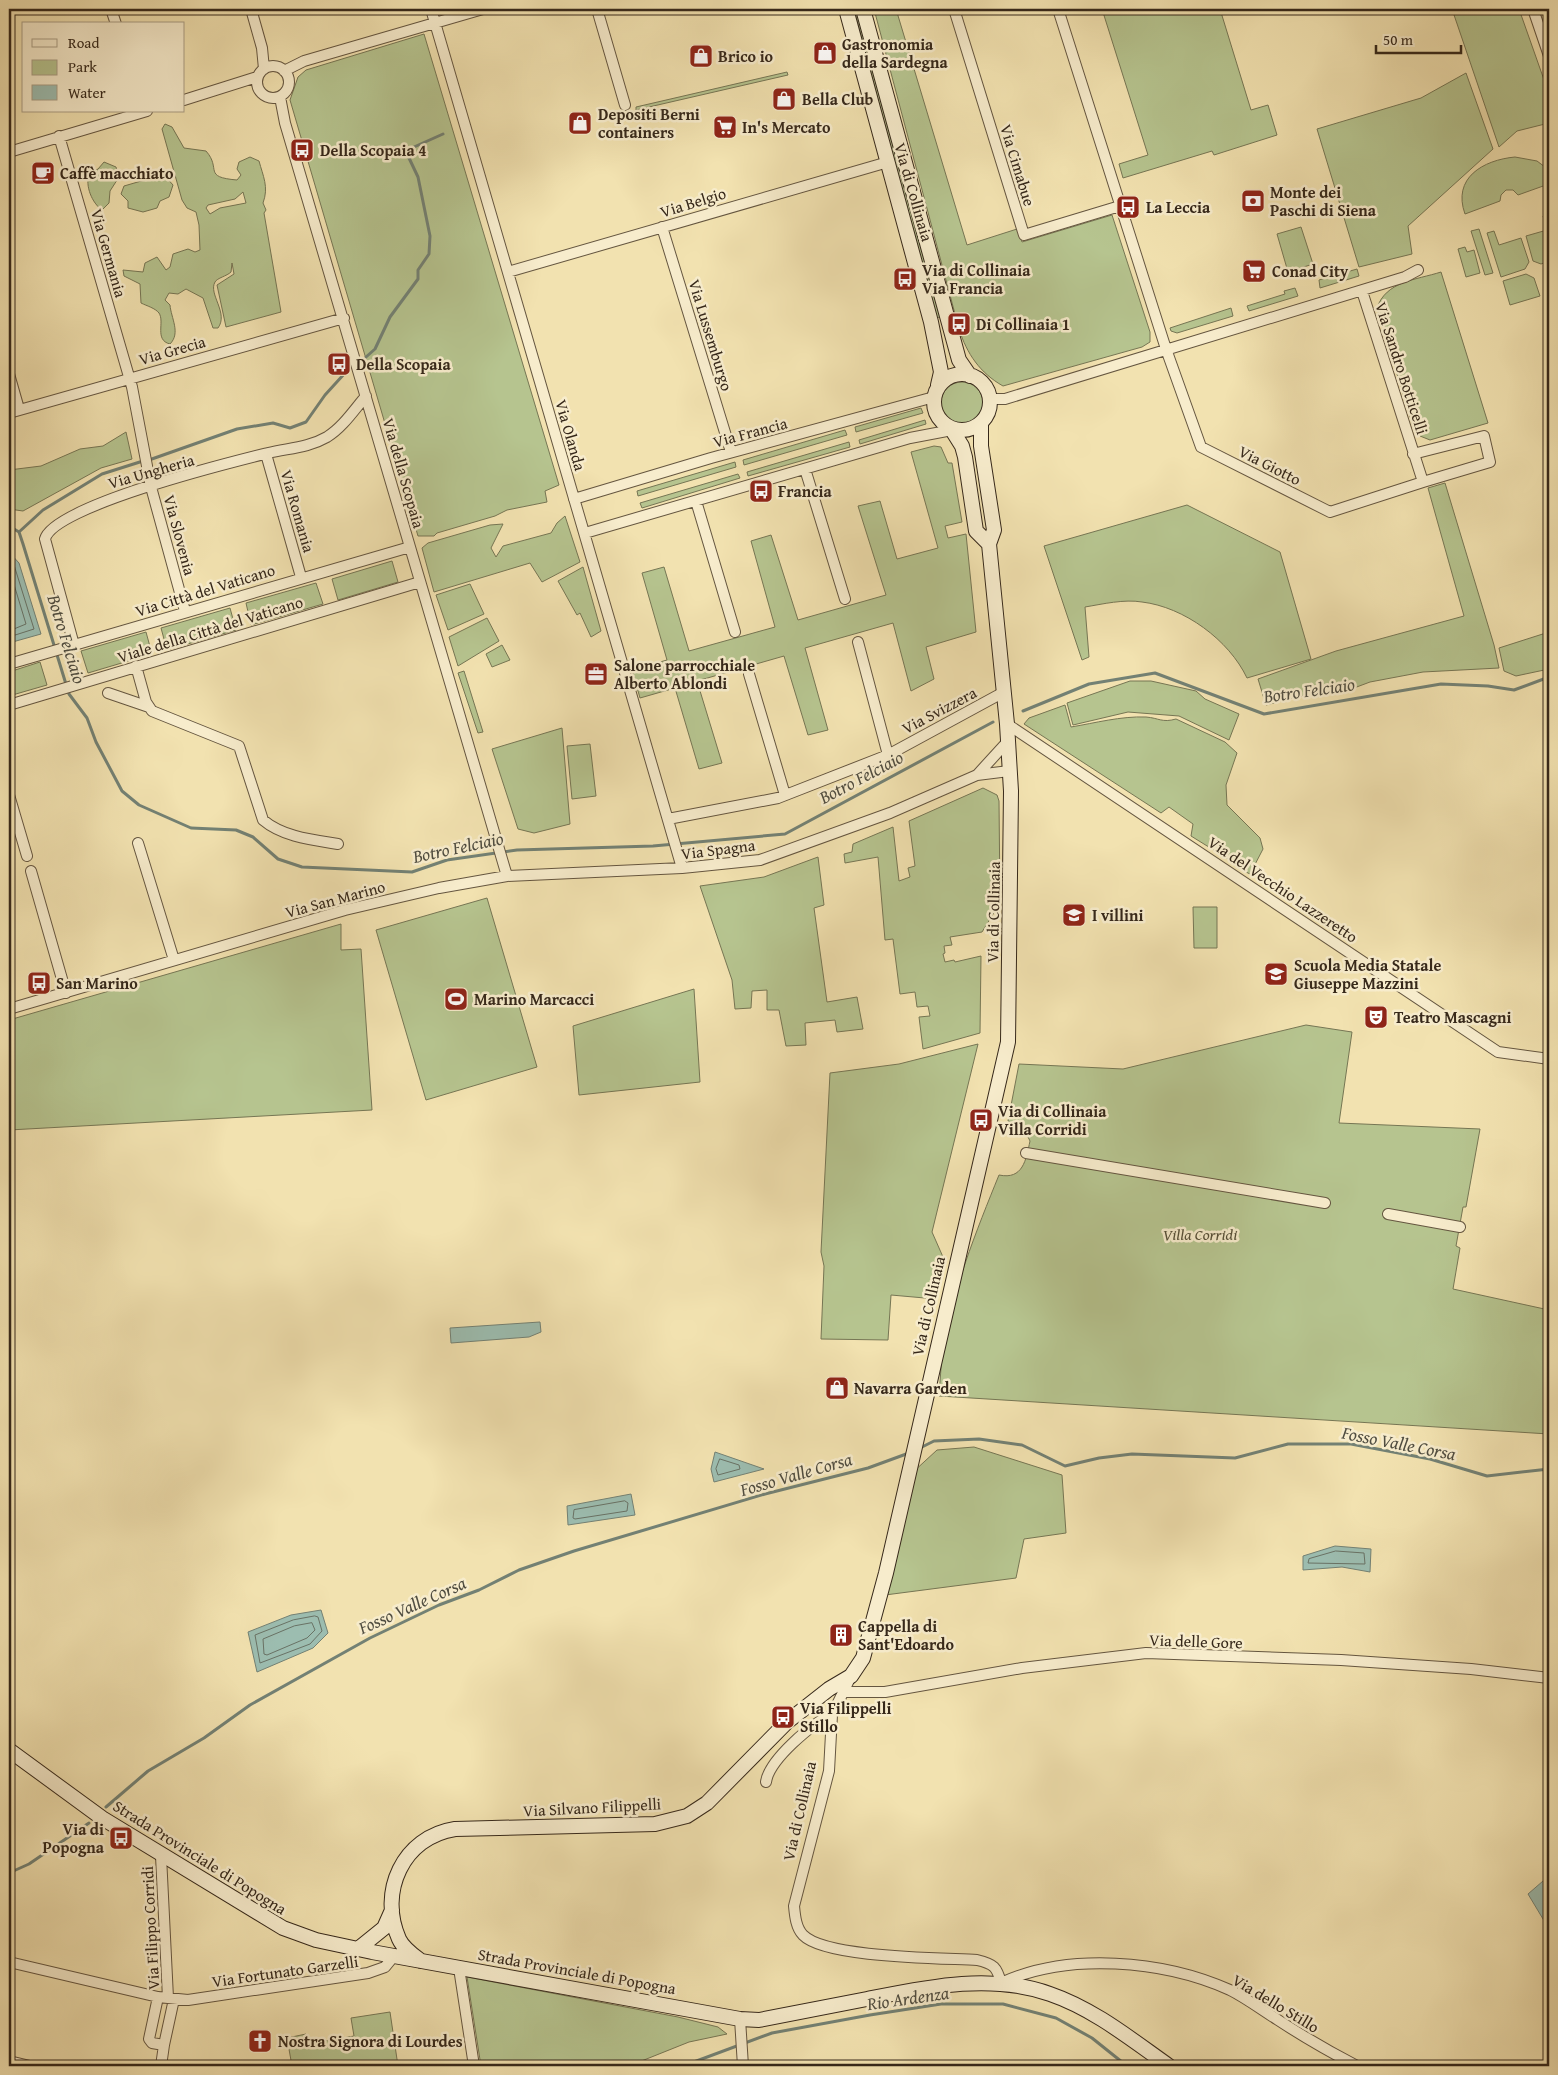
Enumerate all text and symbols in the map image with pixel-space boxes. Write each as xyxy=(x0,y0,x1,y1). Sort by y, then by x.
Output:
legend xyxy=(22,22,185,112)
scale bar xyxy=(1376,22,1460,54)
text: 50 m xyxy=(1383,29,1414,50)
text: Road xyxy=(68,32,99,53)
place label: Gastronomia della Sardegna xyxy=(842,32,948,74)
shop icon: Gastronomia della Sardegna xyxy=(812,40,838,66)
shop icon: Brico io xyxy=(688,43,714,69)
place label: Brico io xyxy=(718,44,774,68)
text: Park xyxy=(68,56,97,77)
text: Water xyxy=(68,82,106,103)
shop icon: Bella Club xyxy=(771,86,797,112)
place label: Bella Club xyxy=(802,87,874,111)
place label: Depositi Berni containers xyxy=(598,102,700,144)
shop icon: Depositi Berni containers xyxy=(567,110,593,136)
supermarket icon: In's Mercato xyxy=(712,114,738,140)
place label: In's Mercato xyxy=(742,115,831,139)
street label: Via Cimabue xyxy=(994,121,1042,209)
bus stop icon: Della Scopaia 4 xyxy=(289,137,315,163)
place label: Della Scopaia 4 xyxy=(320,138,427,162)
street label: Via di Collinaia xyxy=(888,140,940,245)
cafe icon: Caffè macchiato xyxy=(30,160,56,186)
place label: Caffè macchiato xyxy=(60,161,174,185)
place label: Monte dei Paschi di Siena xyxy=(1270,180,1377,222)
street label: Via Belgio xyxy=(657,181,729,223)
bank icon: Monte dei Paschi di Siena xyxy=(1240,188,1266,214)
bus stop icon: La Leccia xyxy=(1115,194,1141,220)
place label: La Leccia xyxy=(1146,195,1211,219)
street label: Via Germania xyxy=(85,206,133,301)
place label: Via di Collinaia Via Francia xyxy=(922,258,1031,300)
supermarket icon: Conad City xyxy=(1241,258,1267,284)
place label: Conad City xyxy=(1272,259,1349,283)
bus stop icon: Via di Collinaia Via Francia xyxy=(892,266,918,292)
street label: Via Lussemburgo xyxy=(683,276,739,394)
street label: Via Sandro Botticelli xyxy=(1369,299,1435,438)
bus stop icon: Di Collinaia 1 xyxy=(946,311,972,337)
place label: Di Collinaia 1 xyxy=(976,312,1070,336)
street label: Via Grecia xyxy=(136,329,209,371)
bus stop icon: Della Scopaia xyxy=(326,351,352,377)
place label: Della Scopaia xyxy=(356,352,451,376)
street label: Via Olanda xyxy=(549,397,593,474)
street label: Via Francia xyxy=(710,410,790,453)
street label: Via della Scopaia xyxy=(377,415,431,531)
street label: Via Giotto xyxy=(1234,439,1306,491)
street label: Via Ungheria xyxy=(105,447,197,495)
street label: Via Romania xyxy=(275,467,321,556)
bus stop icon: Francia xyxy=(748,478,774,504)
place label: Francia xyxy=(778,479,832,503)
street label: Via Slovenia xyxy=(158,492,202,578)
street label: Via Città del Vaticano xyxy=(132,557,278,623)
street label: Viale della Città del Vaticano xyxy=(114,589,306,669)
water label: Botro Felciaio xyxy=(40,590,93,687)
place label: Salone parrocchiale Alberto Ablondi xyxy=(614,653,755,695)
office icon: Salone parrocchiale Alberto Ablondi xyxy=(583,661,609,687)
water label: Botro Felciaio xyxy=(1261,670,1357,710)
street label: Via Svizzera xyxy=(897,680,981,740)
water label: Botro Felciaio xyxy=(813,743,908,811)
water label: Botro Felciaio xyxy=(409,824,506,870)
street label: Via del Vecchio Lazzeretto xyxy=(1203,830,1363,948)
street label: Via Spagna xyxy=(680,832,757,865)
street label: Via di Collinaia xyxy=(980,861,1006,963)
street label: Via San Marino xyxy=(282,874,388,924)
school or university icon: I villini xyxy=(1061,902,1087,928)
place label: I villini xyxy=(1092,903,1143,927)
place label: Scuola Media Statale Giuseppe Mazzini xyxy=(1294,953,1442,995)
school or university icon: Scuola Media Statale Giuseppe Mazzini xyxy=(1263,961,1289,987)
bus stop icon: San Marino xyxy=(26,970,52,996)
place label: San Marino xyxy=(56,971,138,995)
sports icon: Marino Marcacci xyxy=(443,986,469,1012)
place label: Marino Marcacci xyxy=(474,987,594,1011)
theatre icon: Teatro Mascagni xyxy=(1363,1004,1389,1030)
place label: Teatro Mascagni xyxy=(1394,1005,1511,1029)
place label: Via di Collinaia Villa Corridi xyxy=(998,1099,1107,1141)
bus stop icon: Via di Collinaia Villa Corridi xyxy=(968,1107,994,1133)
park label: Villa Corridi xyxy=(1163,1222,1237,1246)
street label: Via di Collinaia xyxy=(905,1253,951,1358)
shop icon: Navarra Garden xyxy=(824,1375,850,1401)
place label: Navarra Garden xyxy=(854,1376,967,1400)
water label: Fosso Valle Corsa xyxy=(1339,1419,1459,1467)
water label: Fosso Valle Corsa xyxy=(736,1445,856,1503)
water label: Fosso Valle Corsa xyxy=(353,1569,471,1641)
place label: Cappella di Sant'Edoardo xyxy=(858,1614,954,1656)
building icon: Cappella di Sant'Edoardo xyxy=(828,1622,854,1648)
street label: Via delle Gore xyxy=(1149,1627,1243,1655)
place label: Via Filippelli Stillo xyxy=(800,1696,892,1738)
bus stop icon: Via Filippelli Stillo xyxy=(770,1704,796,1730)
street label: Via di Collinaia xyxy=(776,1758,822,1863)
street label: Via Silvano Filippelli xyxy=(522,1791,662,1823)
street label: Strada Provinciale di Popogna xyxy=(109,1794,292,1921)
place label: Via di Popogna xyxy=(42,1817,105,1859)
bus stop icon: Via di Popogna xyxy=(108,1825,134,1851)
street label: Via Filippo Corridi xyxy=(135,1865,165,1990)
street label: Strada Provinciale di Popogna xyxy=(476,1942,678,2000)
street label: Via Fortunato Garzelli xyxy=(210,1949,360,1993)
street label: Via dello Stillo xyxy=(1228,1968,1324,2038)
water label: Rio Ardenza xyxy=(864,1979,951,2017)
church icon: Nostra Signora di Lourdes xyxy=(247,2028,273,2054)
place label: Nostra Signora di Lourdes xyxy=(278,2029,463,2053)

